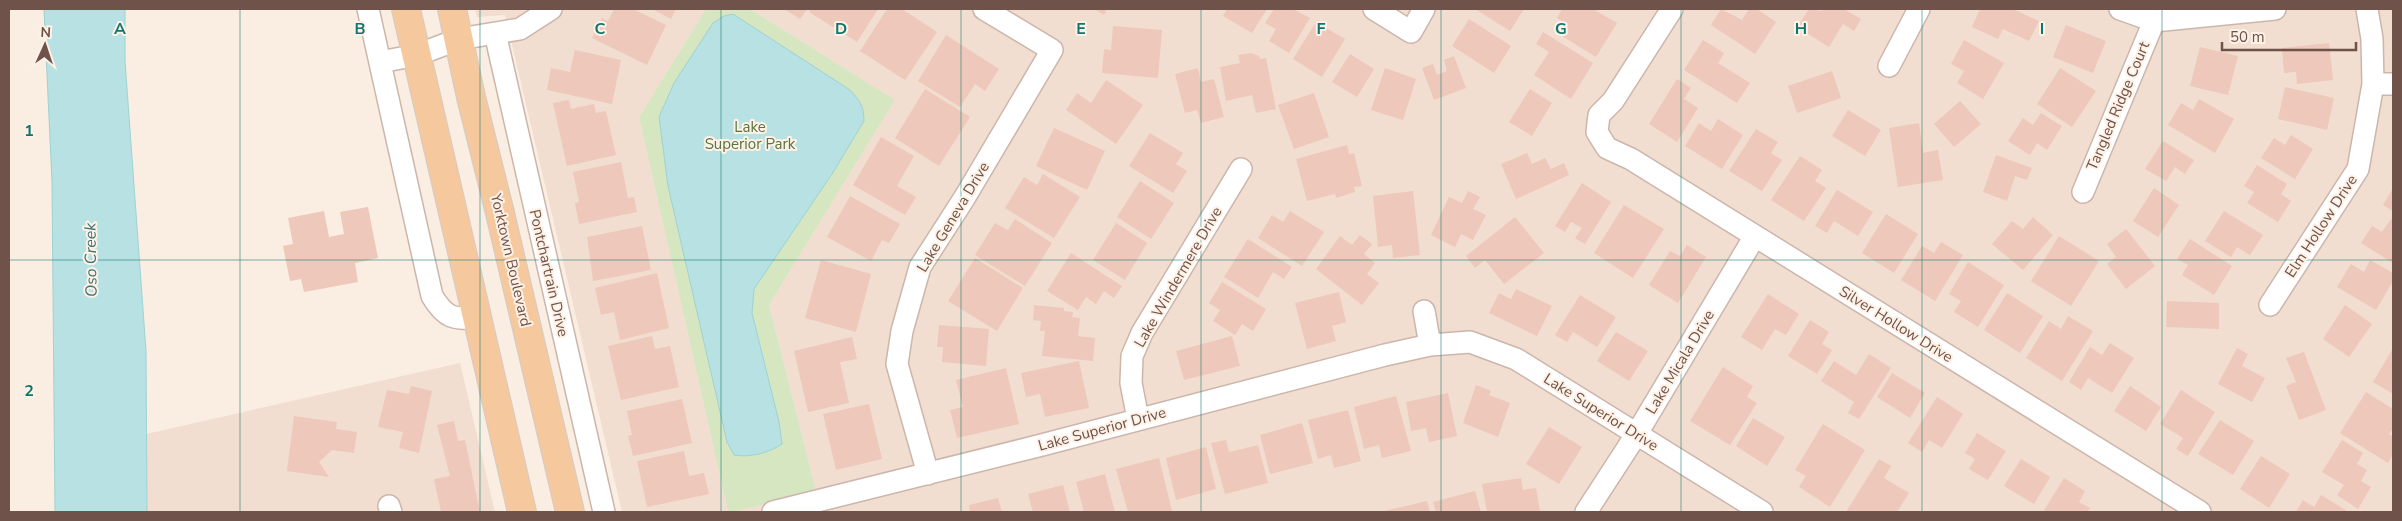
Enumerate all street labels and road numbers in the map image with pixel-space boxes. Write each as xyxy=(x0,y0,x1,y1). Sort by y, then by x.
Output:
street label: Tangled Ridge Court xyxy=(2082,38,2155,174)
street label: Lake Geneva Drive xyxy=(912,158,994,276)
street label: Elm Hollow Drive xyxy=(2280,171,2362,281)
street label: Yorktown Boulevard xyxy=(486,191,536,328)
street label: Lake Windermere Drive xyxy=(1129,203,1227,351)
street label: Pontchartrain Drive xyxy=(525,207,573,339)
street label: Silver Hollow Drive xyxy=(1835,281,1957,367)
street label: Lake Micala Drive xyxy=(1641,306,1719,418)
street label: Lake Superior Drive xyxy=(1540,369,1662,455)
street label: Lake Superior Drive xyxy=(1036,402,1168,456)

